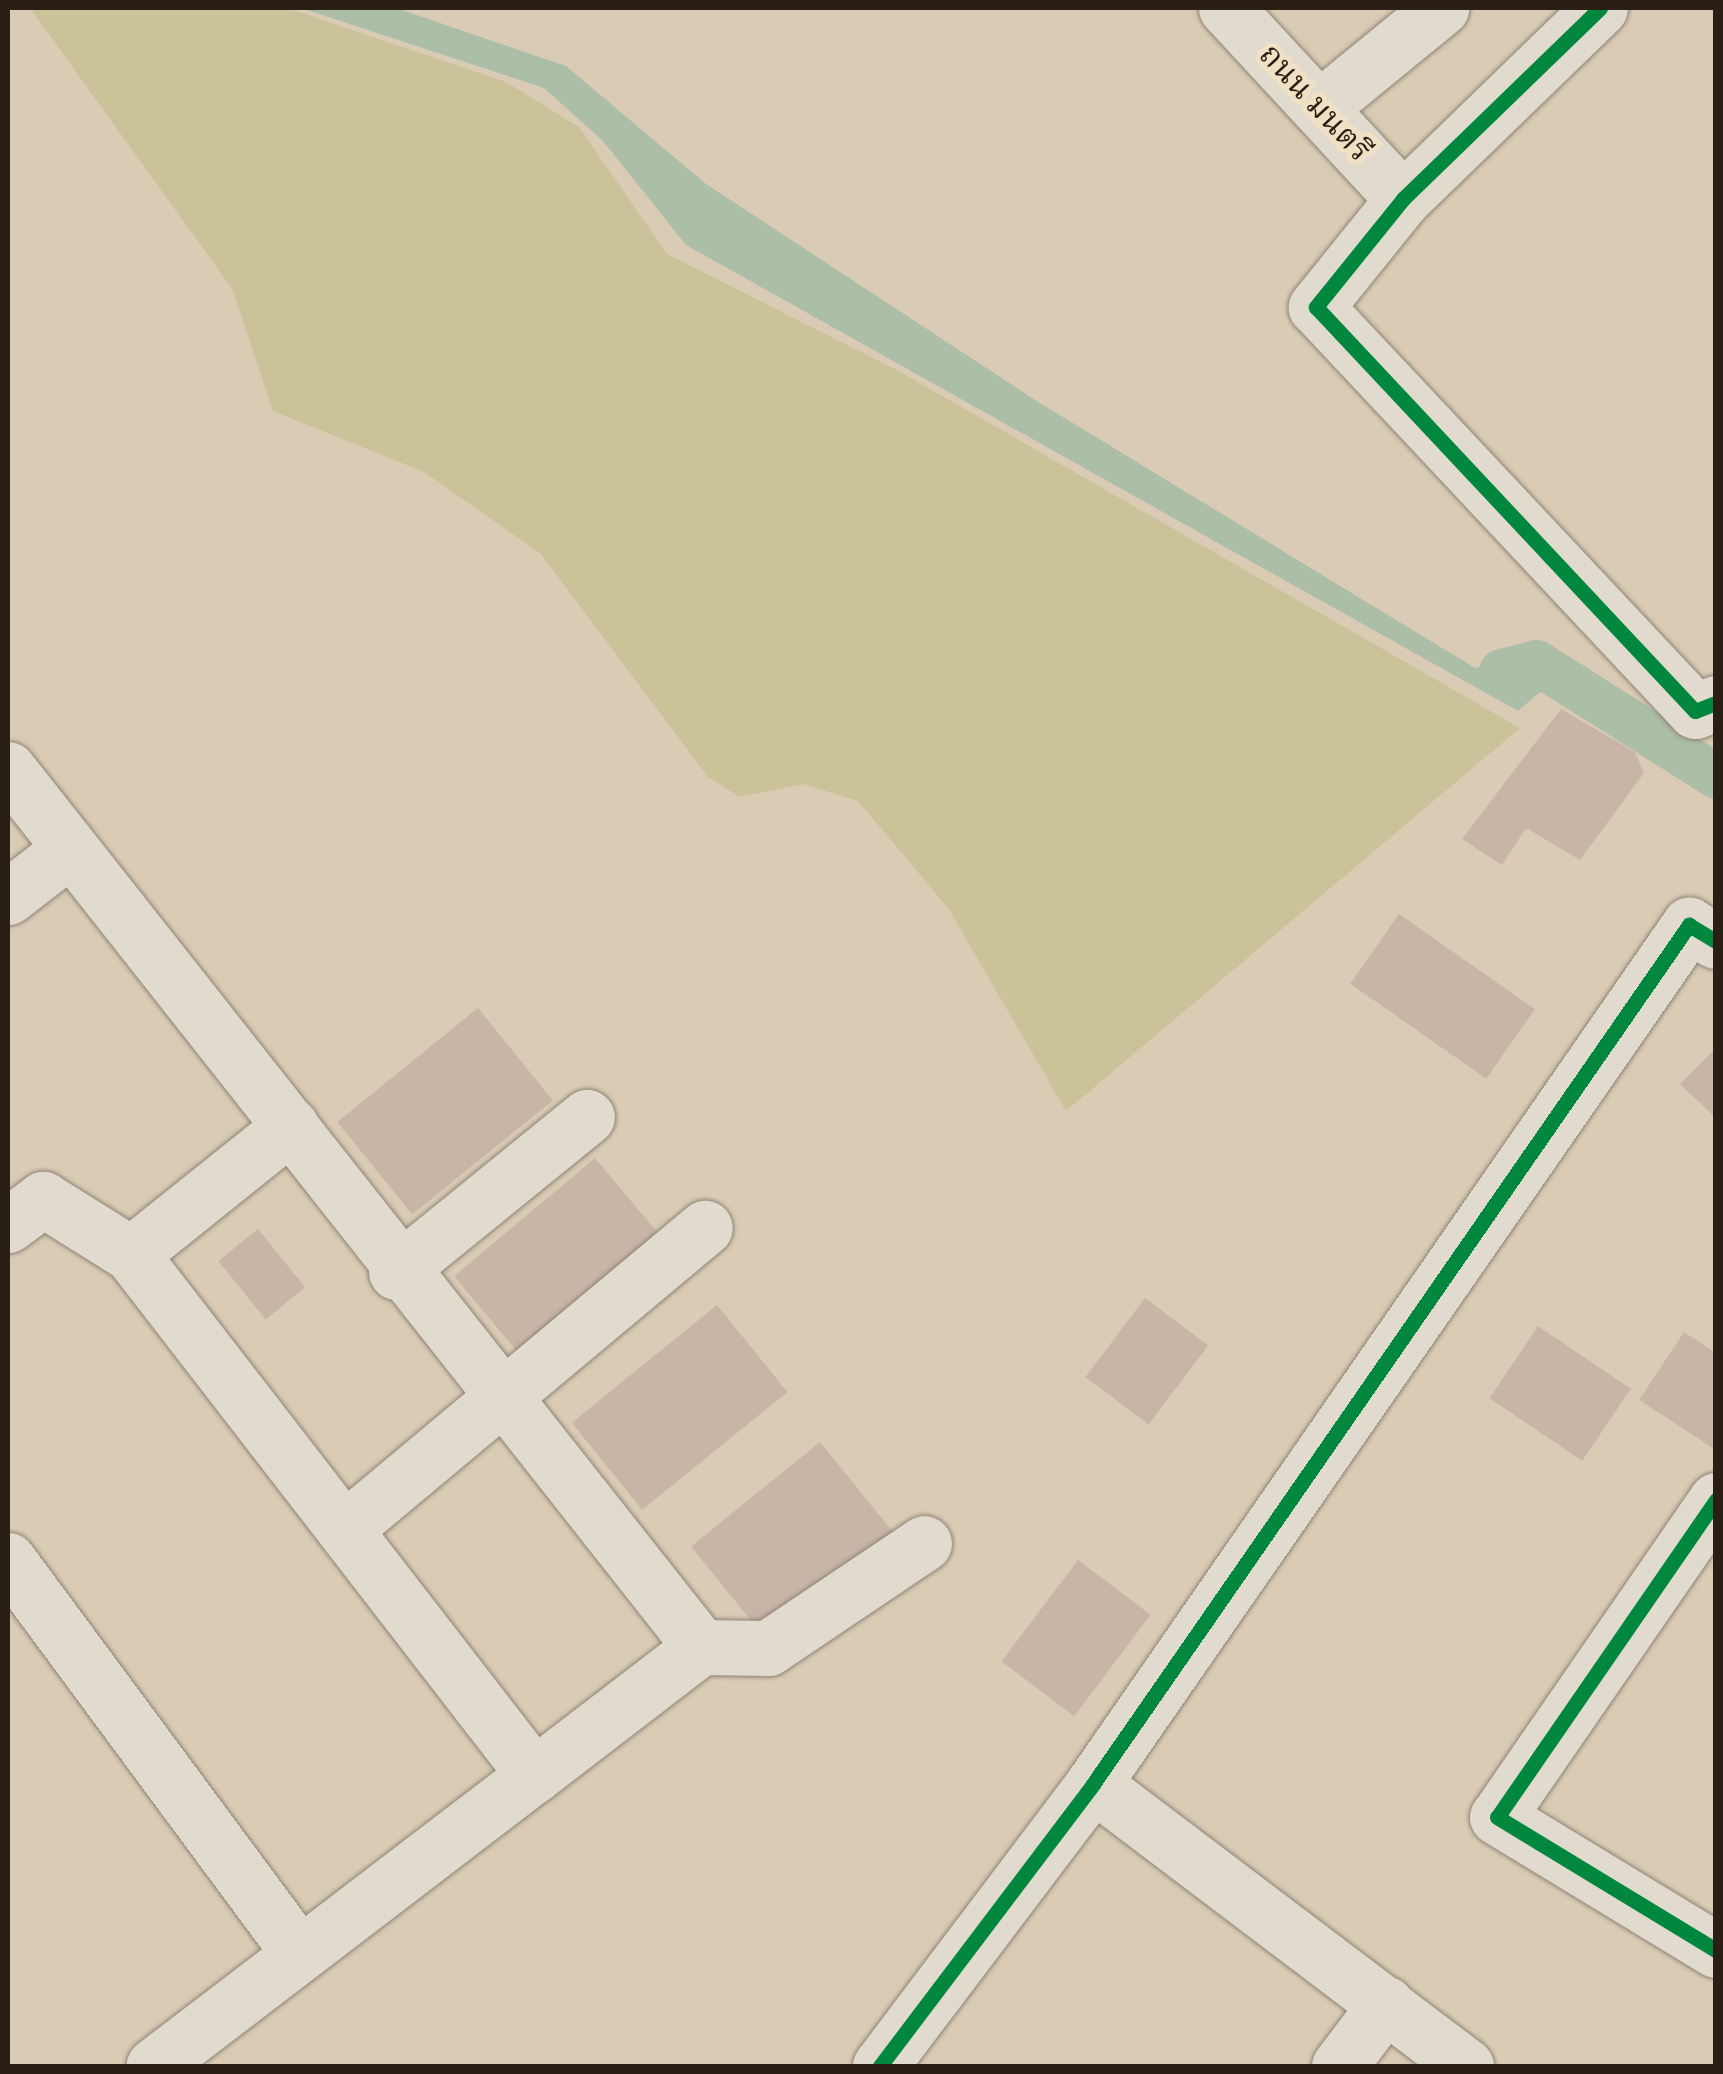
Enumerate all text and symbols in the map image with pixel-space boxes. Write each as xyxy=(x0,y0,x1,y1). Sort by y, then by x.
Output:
street label: ถนน มนตรี xyxy=(1251,36,1379,170)

